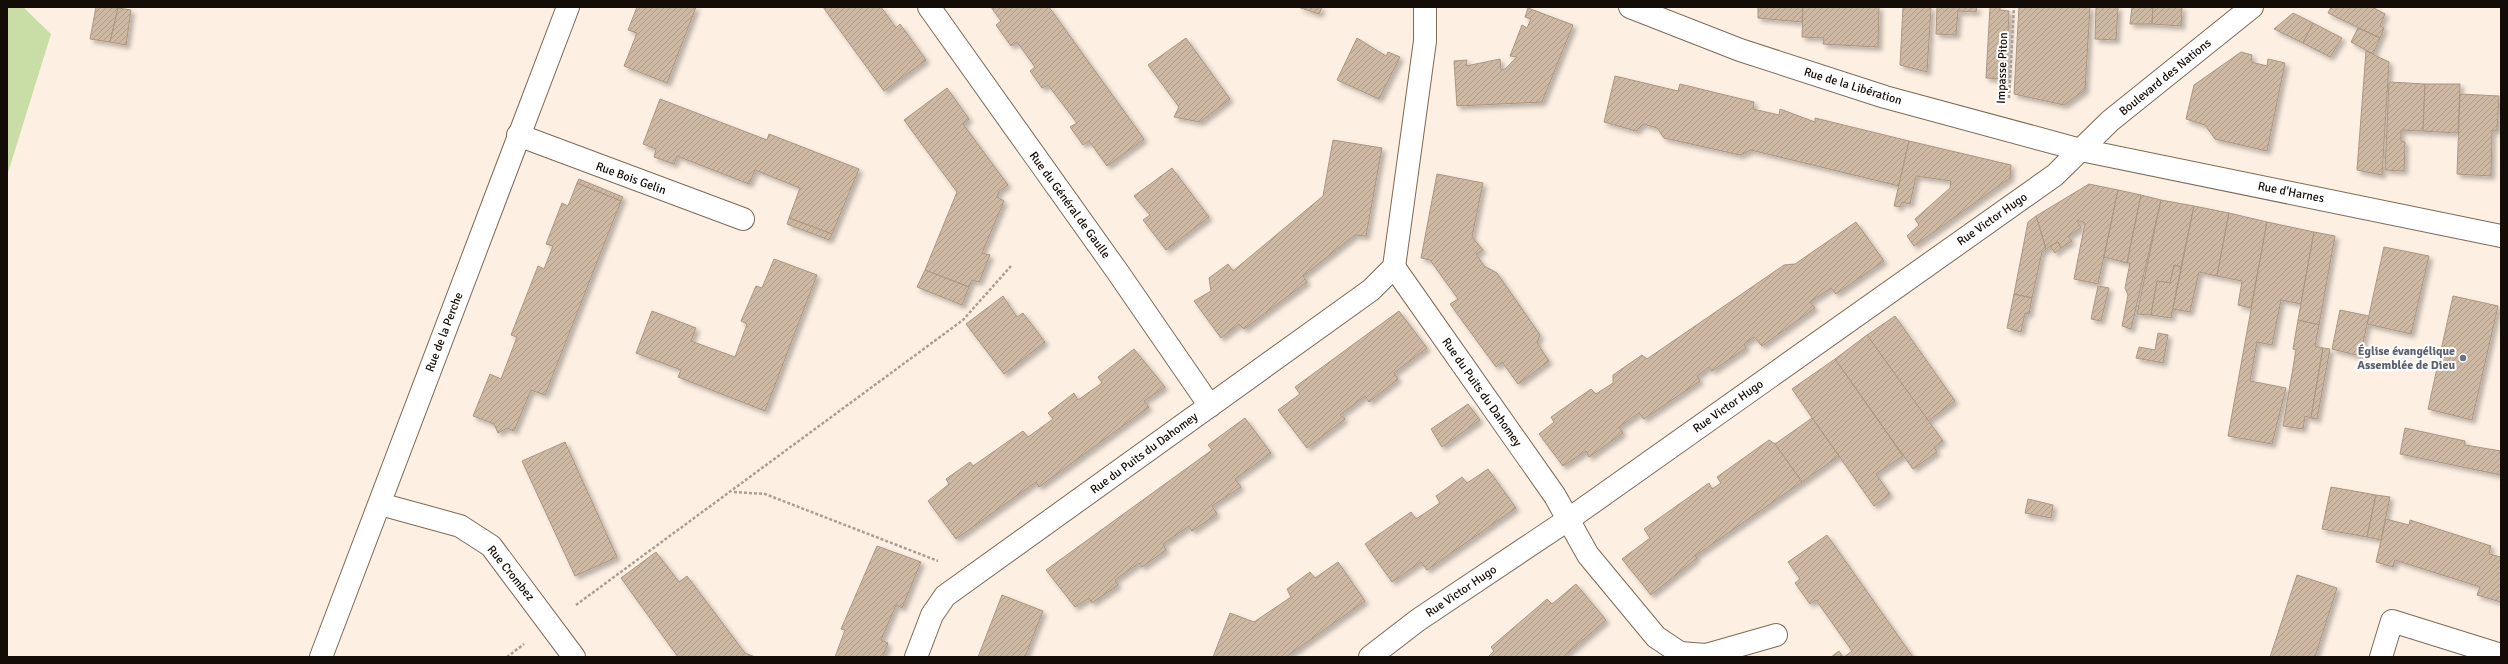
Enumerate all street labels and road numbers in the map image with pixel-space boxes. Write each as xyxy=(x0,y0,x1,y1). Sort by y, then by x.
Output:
street label: Impasse Piton xyxy=(1994,32,2011,104)
street label: Boulevard des Nations xyxy=(2116,36,2214,119)
street label: Rue de la Libération xyxy=(1802,64,1904,109)
street label: Rue du Général de Gaulle xyxy=(1026,149,1113,262)
street label: Rue Bois Gelin xyxy=(594,159,668,198)
street label: Rue d'Harnes xyxy=(2256,179,2325,206)
street label: Rue Victor Hugo xyxy=(1954,190,2030,249)
street label: Rue de la Perche xyxy=(422,290,467,374)
street label: Rue du Puits du Dahomey xyxy=(1438,335,1525,450)
street label: Rue Victor Hugo xyxy=(1690,377,1766,436)
street label: Rue du Puits du Dahomey xyxy=(1088,409,1201,497)
street label: Rue Crombez xyxy=(484,543,538,604)
street label: Rue Victor Hugo xyxy=(1423,562,1500,621)

